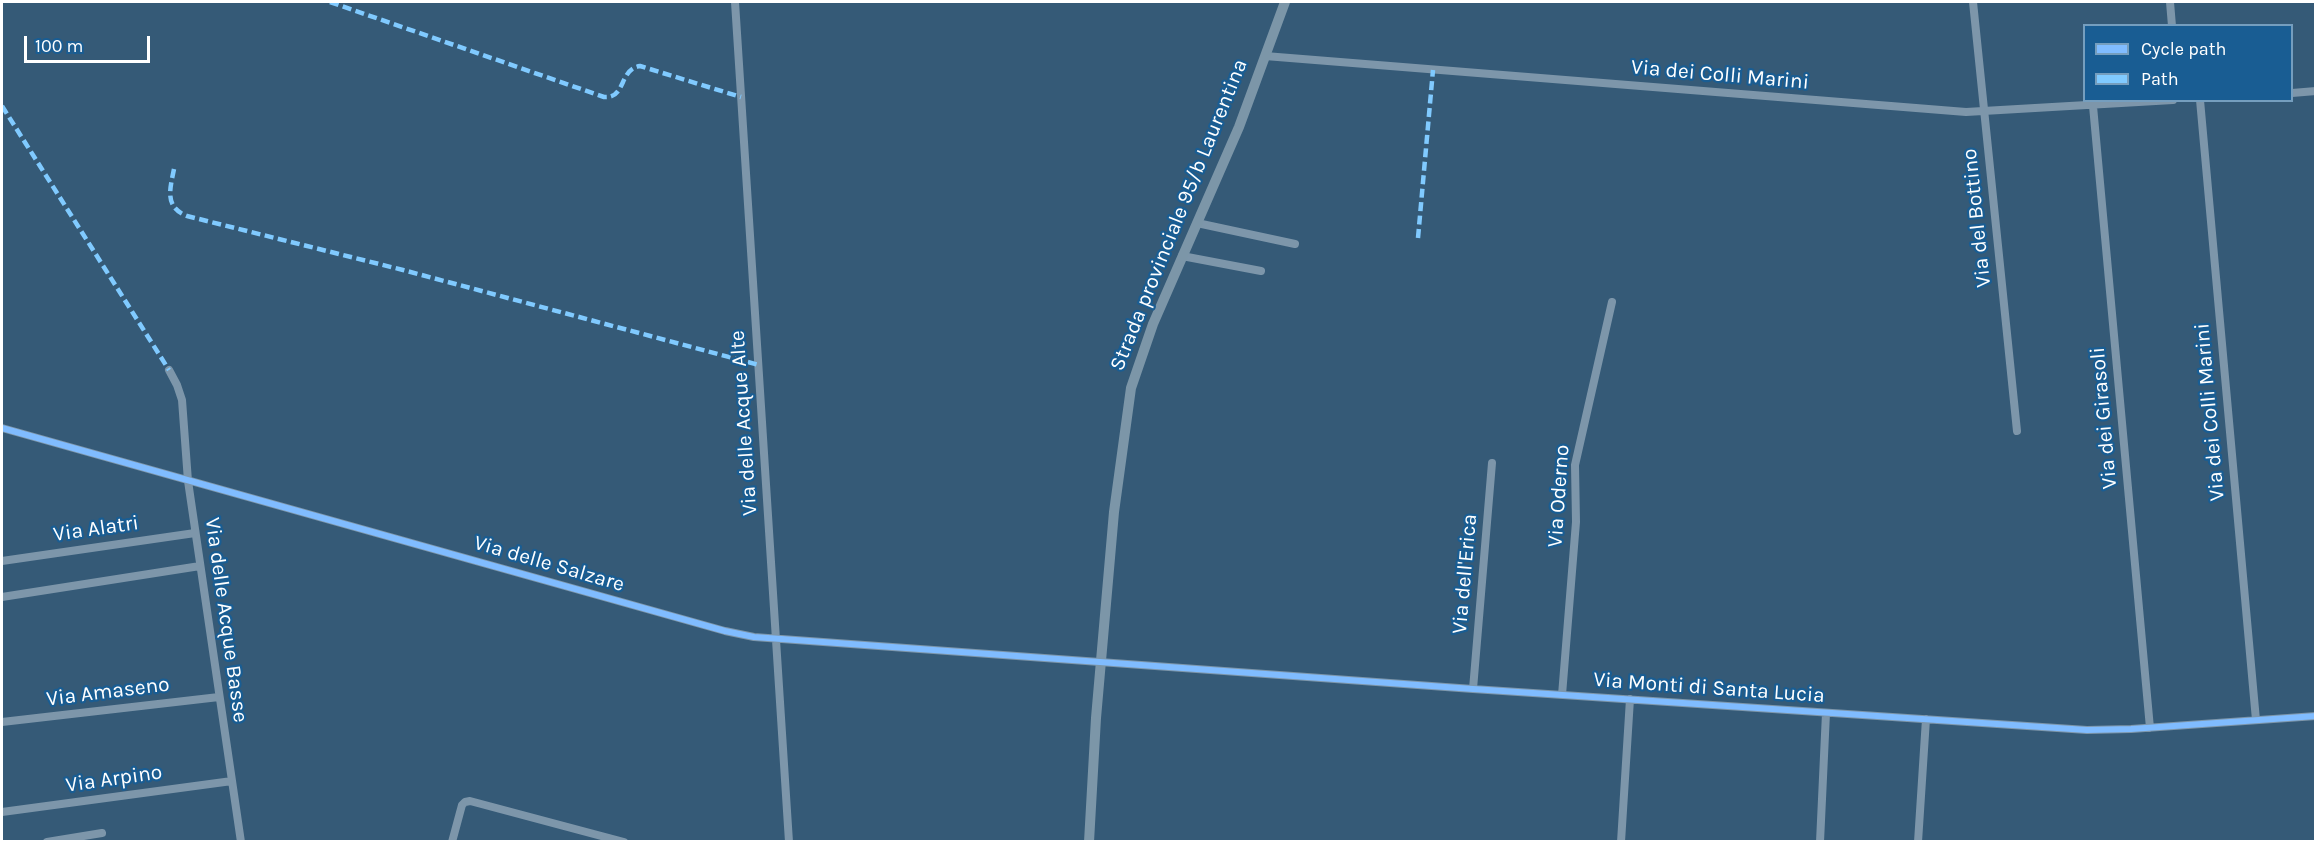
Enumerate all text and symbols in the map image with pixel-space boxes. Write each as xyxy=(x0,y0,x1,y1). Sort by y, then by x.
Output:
scale bar xyxy=(27,24,153,62)
legend xyxy=(2083,24,2293,102)
text: 100 m xyxy=(35,35,83,57)
text: Cycle path xyxy=(2141,38,2226,60)
street label: Strada provinciale 95/b Laurentina xyxy=(1105,55,1253,375)
street label: Via dei Colli Marini xyxy=(1630,55,1810,95)
text: Path xyxy=(2141,68,2179,90)
street label: Via del Bottino xyxy=(1957,147,1997,289)
street label: Via dei Colli Marini xyxy=(2190,322,2230,502)
street label: Via delle Acque Alte xyxy=(725,330,763,516)
street label: Via dei Girasoli xyxy=(2085,346,2123,490)
street label: Via Oderno xyxy=(1543,444,1575,548)
street label: Via Alatri xyxy=(52,511,140,547)
street label: Via dell'Erica xyxy=(1447,513,1483,635)
street label: Via delle Acque Basse xyxy=(199,516,253,724)
street label: Via delle Salzare xyxy=(471,530,627,598)
street label: Via Monti di Santa Lucia xyxy=(1592,667,1826,709)
street label: Via Amaseno xyxy=(45,672,171,712)
street label: Via Arpino xyxy=(64,760,164,798)

